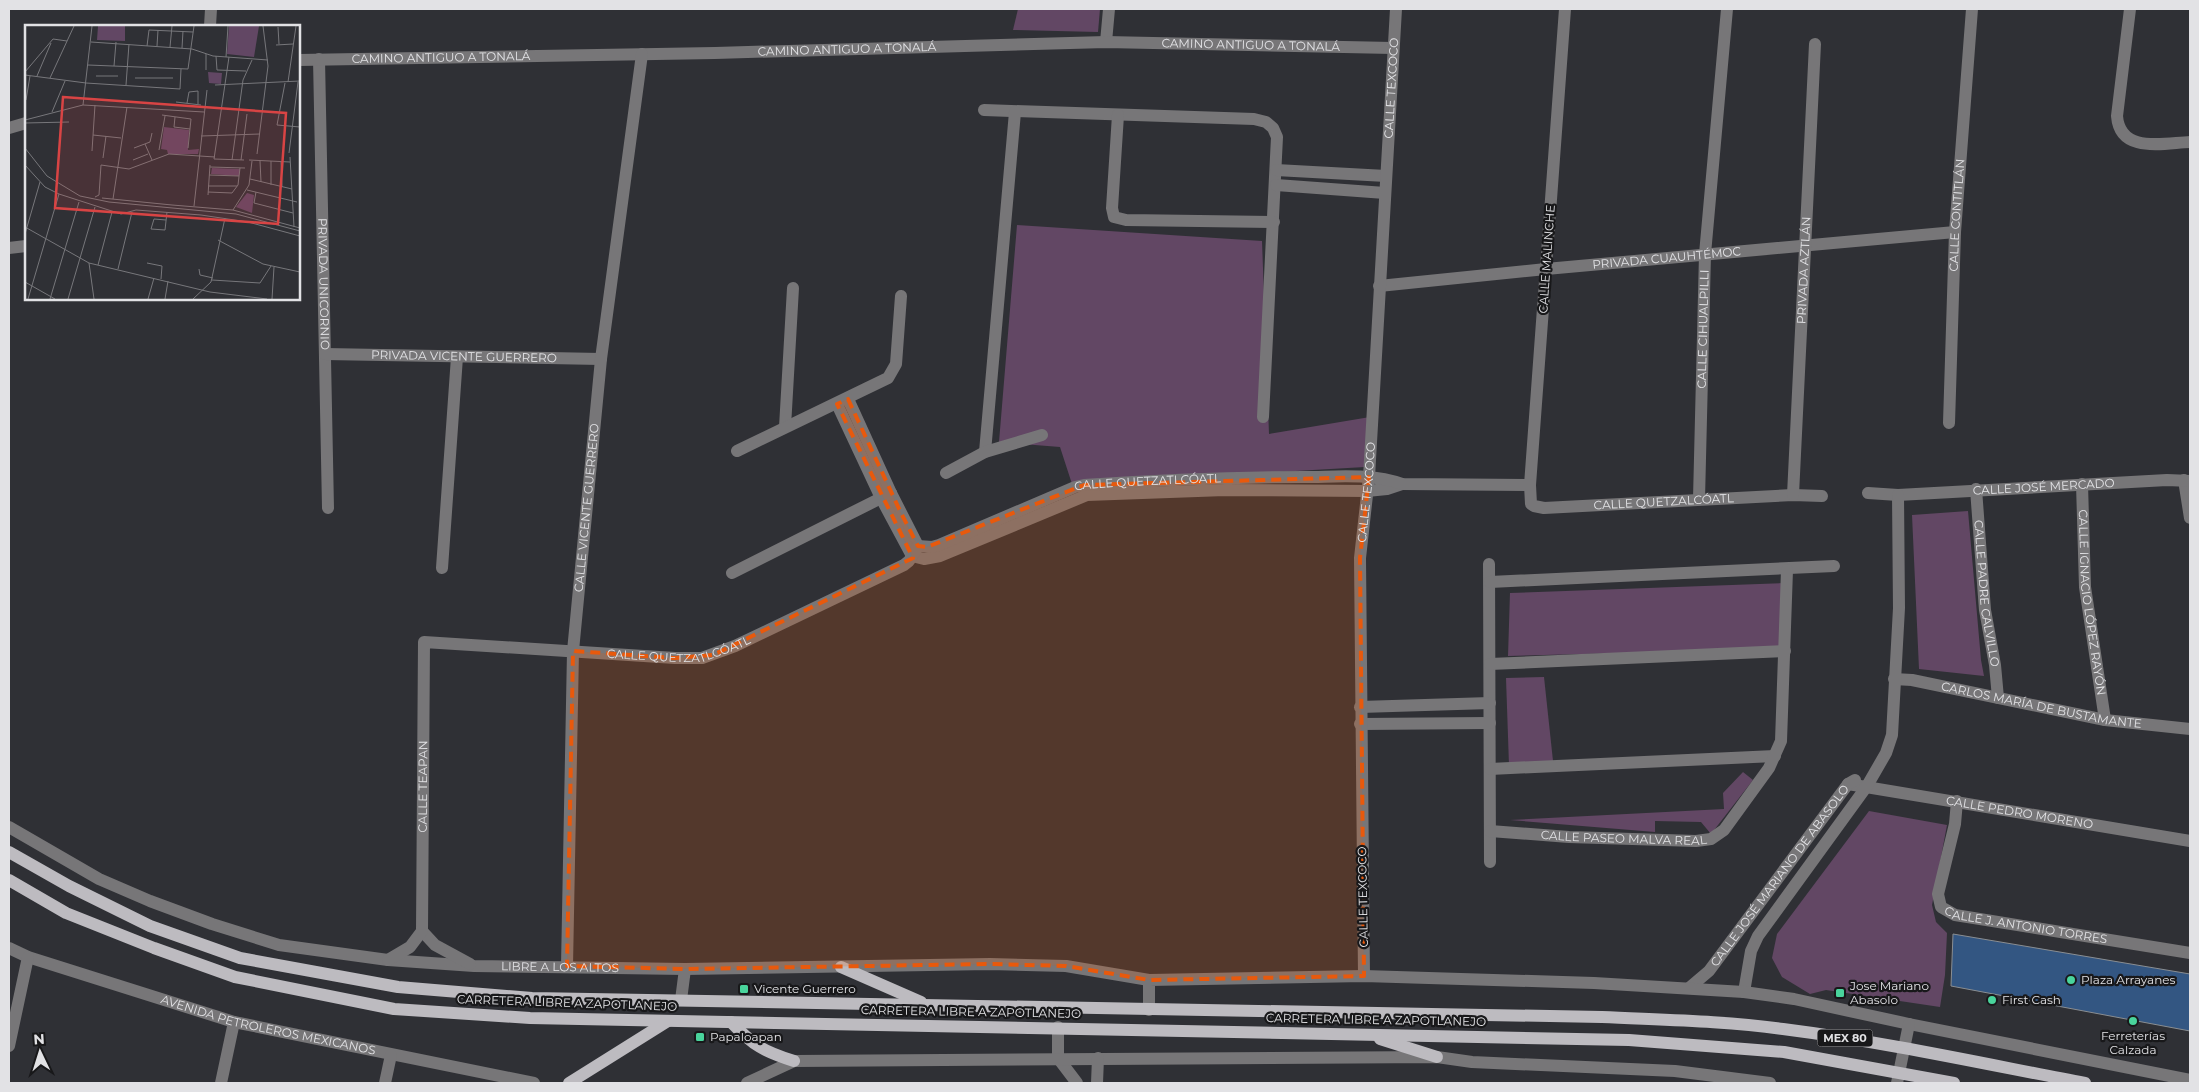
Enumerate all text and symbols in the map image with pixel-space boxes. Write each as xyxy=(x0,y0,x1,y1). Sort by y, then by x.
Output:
inset map xyxy=(25,25,300,300)
street label: CAMINO ANTIGUO A TONALÁ xyxy=(1161,35,1341,54)
street label: CALLE TEXCOCO xyxy=(1381,37,1401,139)
street label: CAMINO ANTIGUO A TONALÁ xyxy=(757,39,937,59)
street label: CAMINO ANTIGUO A TONALÁ xyxy=(352,48,531,66)
street label: CALLE CONTITLÁN xyxy=(1946,158,1968,272)
street label: CALLE MALINCHE xyxy=(1535,204,1558,314)
street label: PRIVADA AZTLÁN xyxy=(1793,216,1814,324)
street label: PRIVADA UNICORNIO xyxy=(315,218,333,350)
street label: PRIVADA CUAUHTÉMOC xyxy=(1592,243,1742,272)
street label: CALLE CIHUALPILLI xyxy=(1694,269,1712,389)
street label: PRIVADA VICENTE GUERRERO xyxy=(371,347,557,365)
street label: CALLE VICENTE GUERRERO xyxy=(571,423,602,593)
street label: CALLE TEXCOCO xyxy=(1354,442,1378,543)
street label: CALLE QUETZATLCÓATL xyxy=(1073,470,1221,494)
street label: CALLE JOSÉ MERCADO xyxy=(1972,475,2115,498)
street label: CALLE QUETZALCÓATL xyxy=(1593,490,1734,512)
street label: CALLE IGNACIO LÓPEZ RAYÓN xyxy=(2076,509,2109,696)
street label: CALLE PADRE CALVILLO xyxy=(1971,519,2003,668)
street label: CALLE QUETZATLCÓATL xyxy=(606,632,753,665)
street label: CARLOS MARÍA DE BUSTAMANTE xyxy=(1940,678,2143,731)
street label: CALLE TEAPAN xyxy=(415,740,430,833)
street label: CALLE JOSÉ MARIANO DE ABASOLO xyxy=(1707,782,1852,969)
street label: CALLE PEDRO MORENO xyxy=(1945,792,2094,832)
street label: CALLE PASEO MALVA REAL xyxy=(1540,827,1708,848)
street label: CALLE TEXCOCO xyxy=(1354,846,1371,948)
street label: CALLE J. ANTONIO TORRES xyxy=(1942,902,2108,947)
street label: LIBRE A LOS ALTOS xyxy=(501,958,619,975)
place label: Plaza Arrayanes xyxy=(2081,972,2175,987)
marker: Plaza Arrayanes xyxy=(2065,974,2077,986)
place label: Jose Mariano Abasolo xyxy=(1849,978,1929,1007)
place label: Vicente Guerrero xyxy=(754,981,856,996)
marker: Vicente Guerrero xyxy=(738,983,750,995)
marker: Jose Mariano Abasolo xyxy=(1834,987,1846,999)
street label: AVENIDA PETROLEROS MEXICANOS xyxy=(159,991,377,1058)
street label: CARRETERA LIBRE A ZAPOTLANEJO xyxy=(457,991,677,1014)
place label: First Cash xyxy=(2002,992,2061,1007)
marker: First Cash xyxy=(1986,994,1998,1006)
street label: CARRETERA LIBRE A ZAPOTLANEJO xyxy=(861,1002,1081,1021)
street label: CARRETERA LIBRE A ZAPOTLANEJO xyxy=(1266,1010,1486,1029)
marker: Ferreterías Calzada xyxy=(2127,1015,2139,1027)
north arrow xyxy=(15,1027,65,1077)
place label: Ferreterías Calzada xyxy=(2101,1028,2165,1057)
place label: Papaloapan xyxy=(710,1029,782,1044)
text: N xyxy=(33,1030,45,1048)
road number: MEX 80 xyxy=(1818,1030,1872,1046)
marker: Papaloapan xyxy=(694,1031,706,1043)

